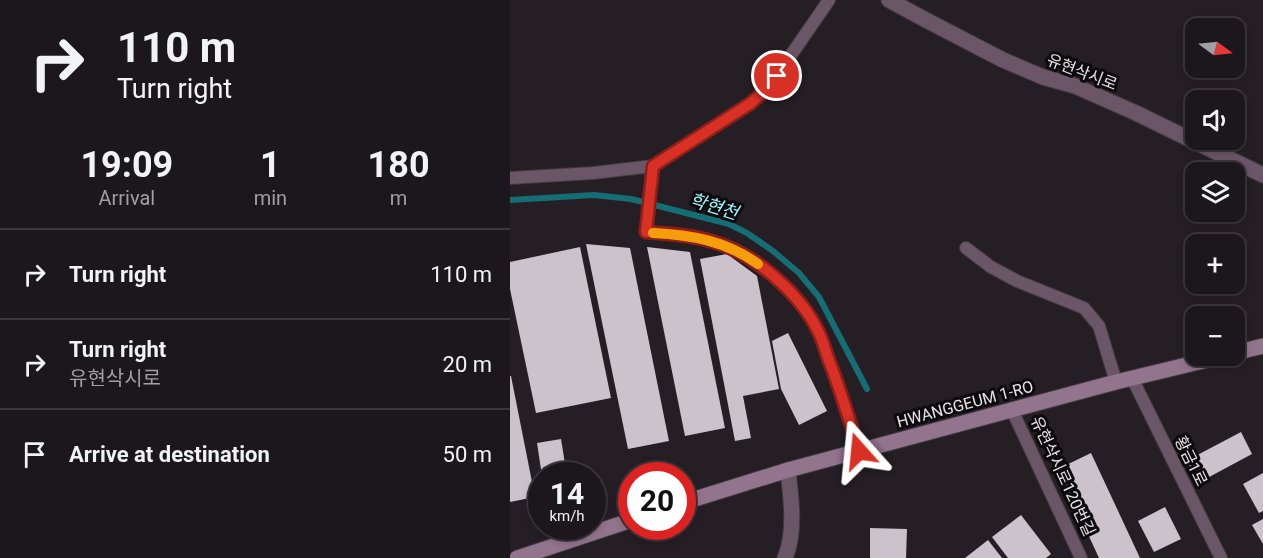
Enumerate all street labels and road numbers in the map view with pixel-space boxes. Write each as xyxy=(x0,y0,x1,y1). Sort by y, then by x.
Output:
street label: 유현삭시로 xyxy=(1044,50,1120,94)
street label: HWANGGEUM 1-RO xyxy=(895,377,1035,431)
street label: 유현삭시로120번길 xyxy=(1027,413,1099,539)
street label: 황금1로 xyxy=(1171,433,1211,489)

